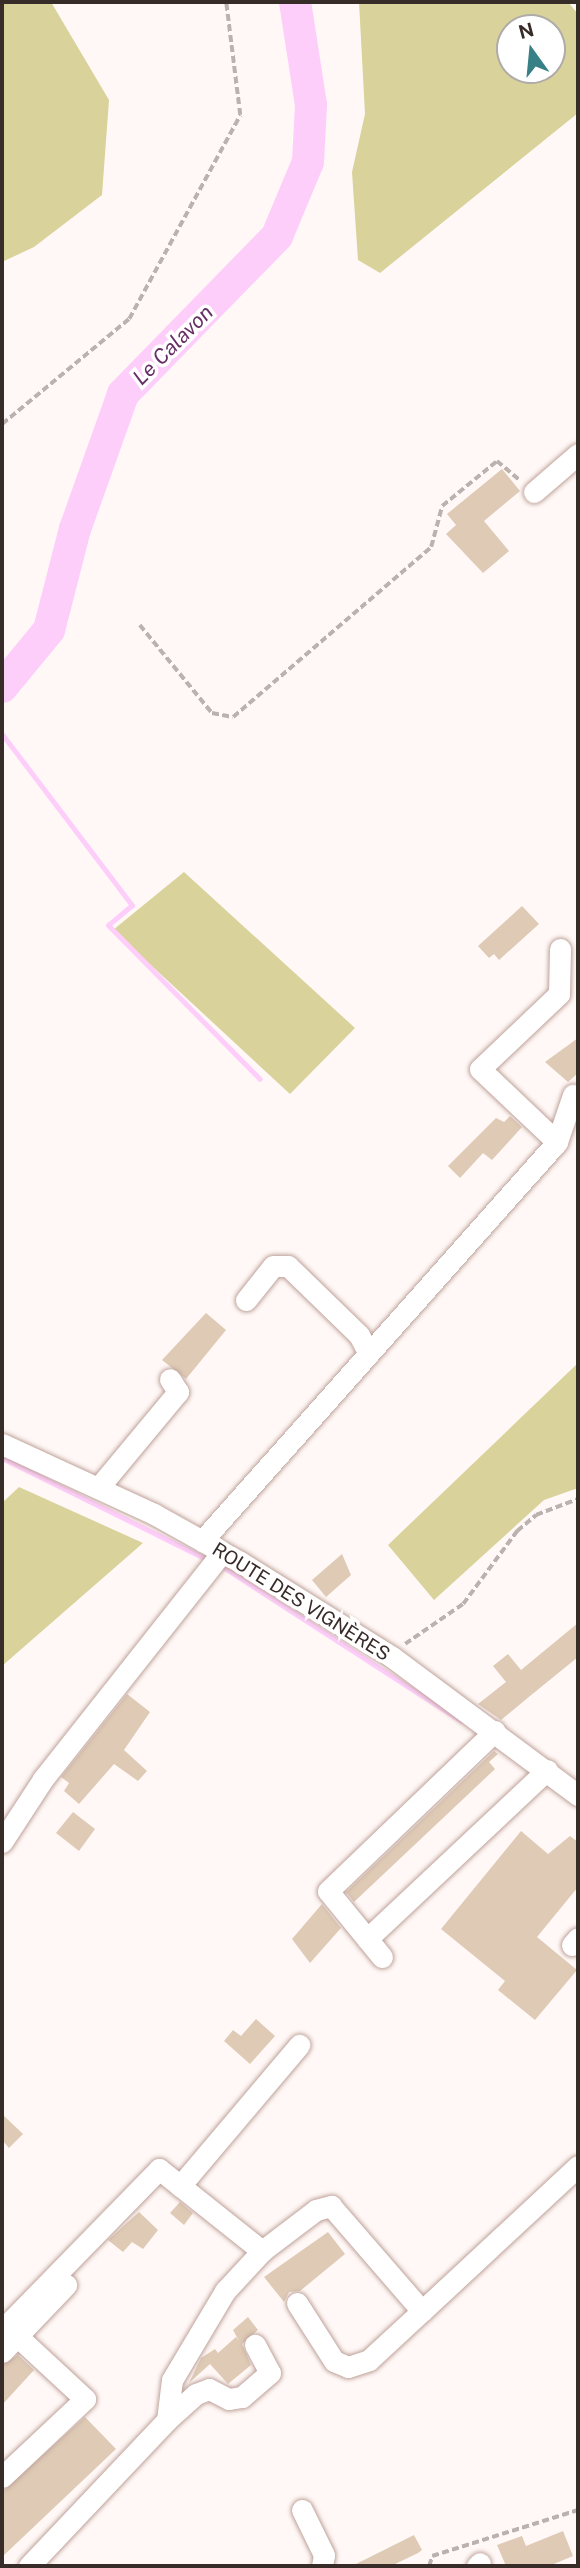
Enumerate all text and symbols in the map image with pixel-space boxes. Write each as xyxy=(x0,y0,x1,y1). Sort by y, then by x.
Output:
north arrow xyxy=(496,14,566,84)
text: N xyxy=(516,18,536,43)
water label: Le Calavon xyxy=(128,300,218,390)
street label: ROUTE DES VIGNÈRES xyxy=(208,1538,394,1666)

